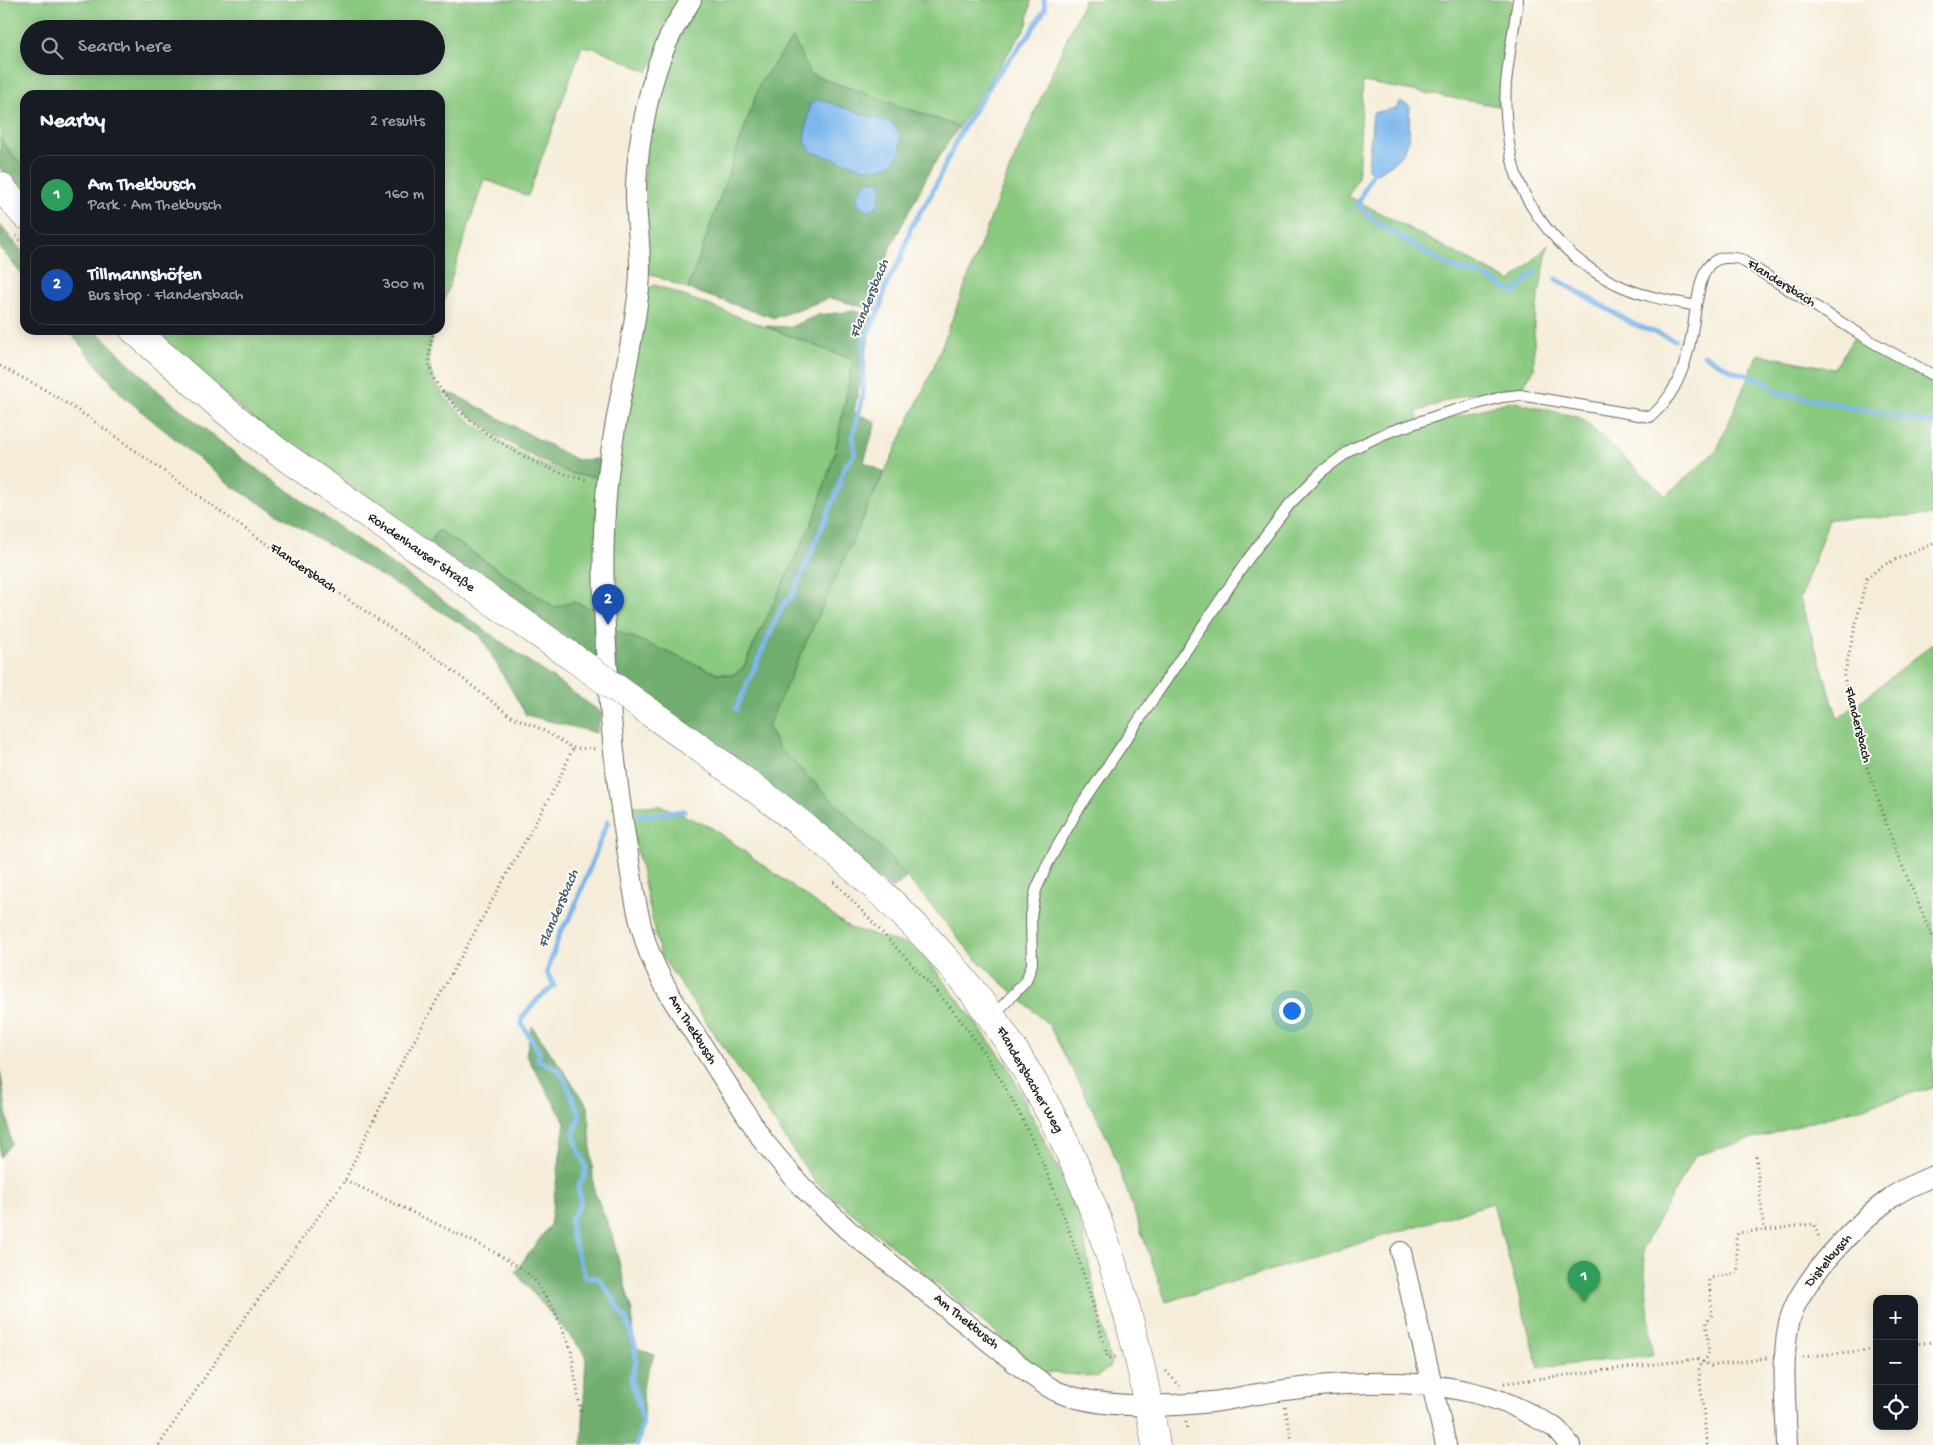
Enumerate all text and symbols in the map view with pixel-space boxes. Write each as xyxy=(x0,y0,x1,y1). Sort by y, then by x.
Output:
search box xyxy=(20,20,445,75)
icon: search xyxy=(38,34,66,62)
text: Search here xyxy=(78,36,172,59)
text: Nearby xyxy=(40,110,105,135)
text: 2 results xyxy=(370,113,425,132)
text: Am Thekbusch xyxy=(88,174,196,197)
text: 1 xyxy=(54,186,60,205)
text: 160 m xyxy=(385,186,424,205)
text: Park · Am Thekbusch xyxy=(88,197,222,216)
water label: Flandersbach xyxy=(846,256,894,341)
street label: Flandersbach xyxy=(1743,256,1819,312)
text: Tillmannshöfen xyxy=(88,264,202,287)
text: 2 xyxy=(53,276,61,295)
text: 300 m xyxy=(382,276,424,295)
text: Bus stop · Flandersbach xyxy=(88,287,243,306)
street label: Rohdenhauser Straße xyxy=(364,510,479,597)
street label: Flandersbach xyxy=(265,540,340,598)
pin: 2 xyxy=(592,584,624,625)
street label: Flandersbach xyxy=(1839,684,1875,765)
water label: Flandersbach xyxy=(534,866,584,951)
street label: Am Thekbusch xyxy=(664,992,720,1069)
your location xyxy=(1279,998,1305,1024)
street label: Flandersbacher Weg xyxy=(991,1023,1066,1136)
street label: Distelbusch xyxy=(1801,1230,1857,1292)
pin: 1 xyxy=(1568,1261,1600,1302)
street label: Am Thekbusch xyxy=(930,1290,1003,1354)
map controls xyxy=(1873,1295,1918,1430)
button: + xyxy=(1873,1295,1918,1340)
button: − xyxy=(1873,1340,1918,1385)
button: locate xyxy=(1873,1385,1918,1430)

